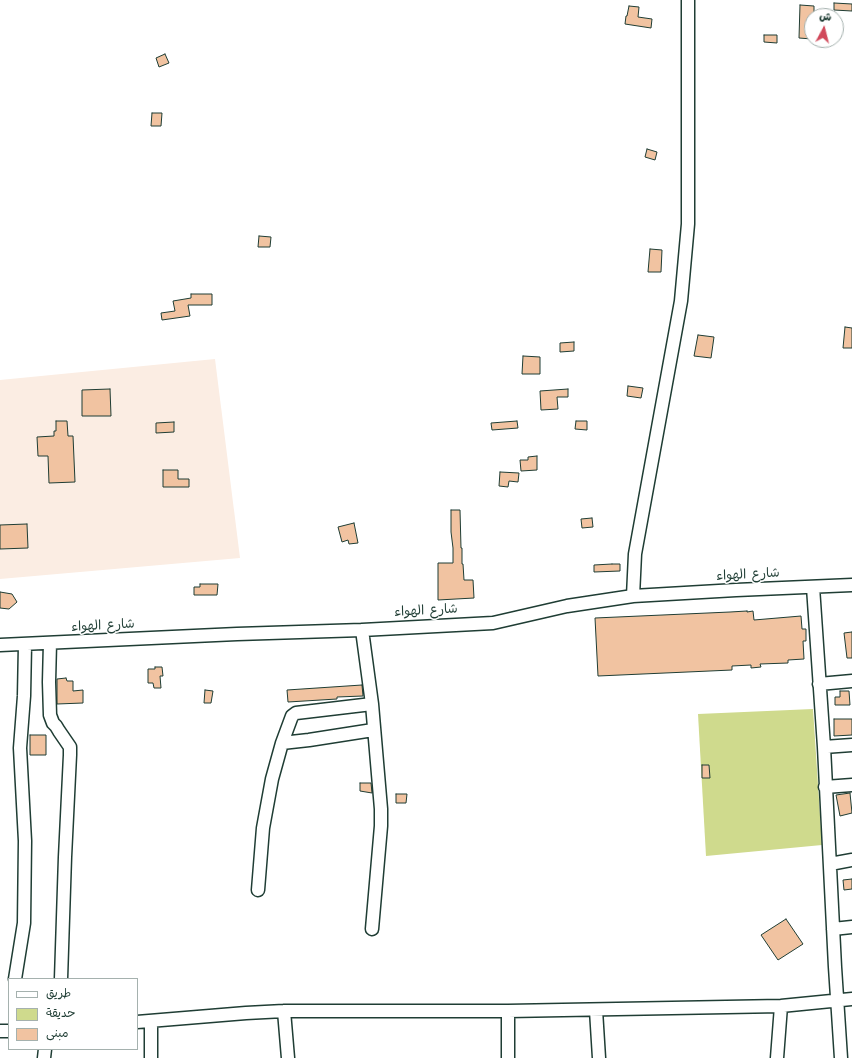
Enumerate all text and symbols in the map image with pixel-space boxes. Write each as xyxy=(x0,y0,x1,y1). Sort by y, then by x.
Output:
text: ش xyxy=(818,7,832,27)
north arrow xyxy=(804,8,844,48)
street label: شارع الهواء xyxy=(716,567,780,585)
street label: شارع الهواء xyxy=(394,603,458,621)
street label: شارع الهواء xyxy=(71,618,135,636)
legend xyxy=(8,978,138,1050)
text: طريق xyxy=(46,984,71,1003)
text: حديقة xyxy=(46,1004,75,1023)
text: مبنى xyxy=(46,1024,69,1043)

